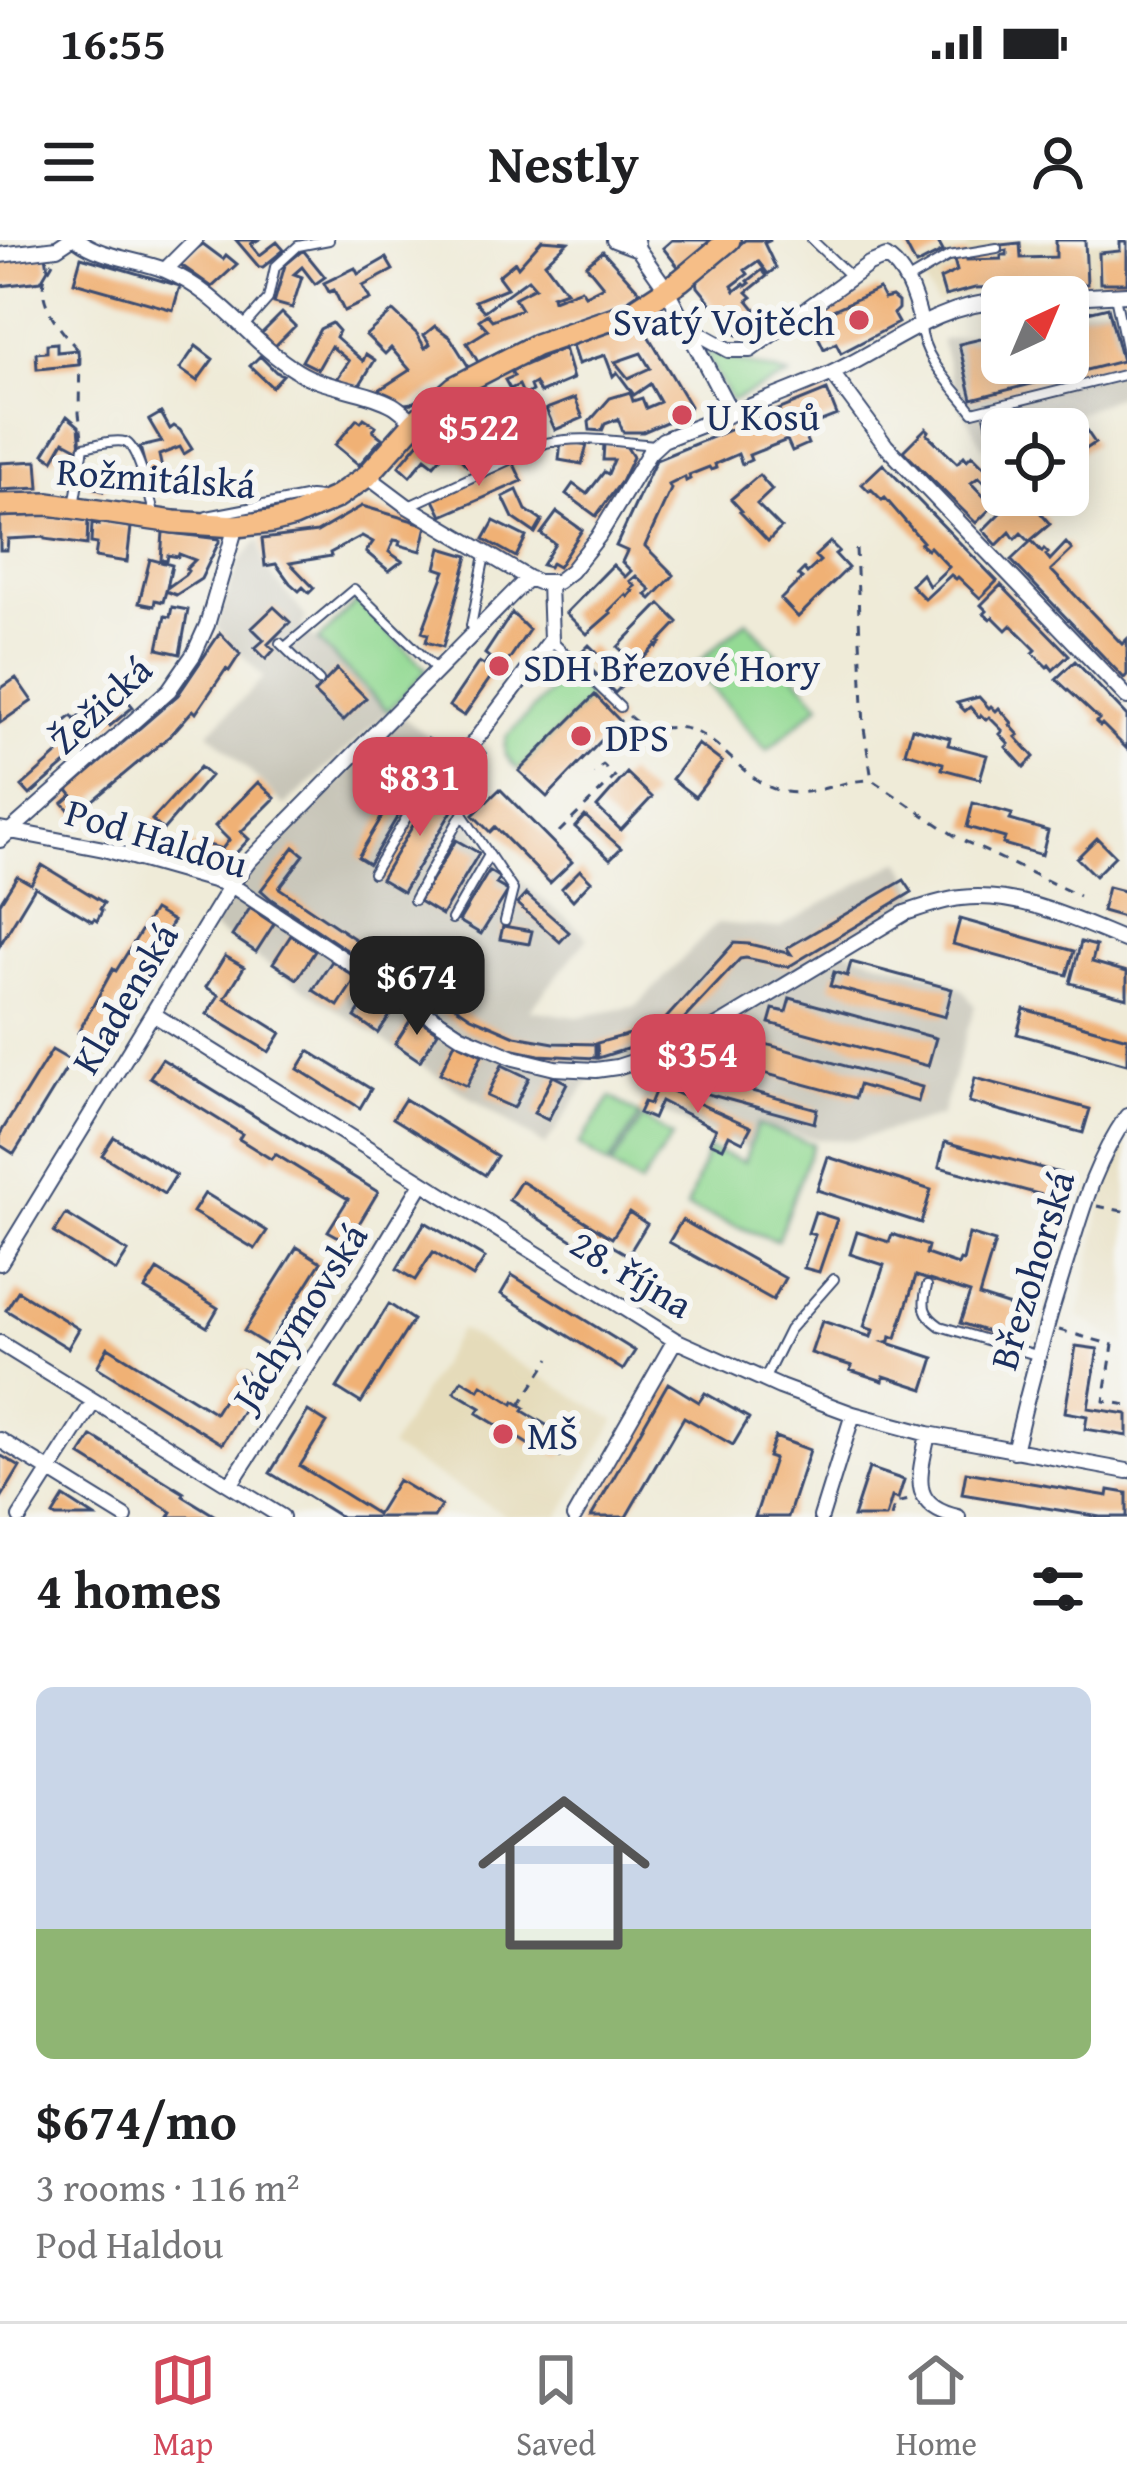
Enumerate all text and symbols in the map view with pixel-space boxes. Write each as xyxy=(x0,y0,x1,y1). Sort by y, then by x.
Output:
text: 16:55 xyxy=(60,10,166,75)
text: Nestly xyxy=(488,123,639,202)
icon: menu xyxy=(36,129,102,195)
icon: person xyxy=(1025,129,1091,195)
north arrow xyxy=(981,276,1089,384)
map controls xyxy=(981,276,1089,516)
place label: Svatý Vojtěch xyxy=(613,292,835,349)
marker: Svatý Vojtěch xyxy=(846,307,872,333)
pin: $522 xyxy=(408,387,550,489)
place label: U Kosů xyxy=(706,387,820,444)
text: $522 xyxy=(439,397,519,454)
marker: U Kosů xyxy=(669,402,695,428)
button: locate xyxy=(981,408,1089,516)
street label: Rožmitálská xyxy=(55,442,258,512)
place label: SDH Březové Hory xyxy=(523,638,821,695)
street label: Žežická xyxy=(36,641,164,766)
marker: SDH Březové Hory xyxy=(486,653,512,679)
place label: DPS xyxy=(605,708,669,765)
marker: DPS xyxy=(568,723,594,749)
pin: $831 xyxy=(349,737,491,839)
text: $831 xyxy=(380,747,460,804)
street label: Pod Haldou xyxy=(59,782,255,892)
street label: Kladenská xyxy=(57,911,192,1084)
pin: $674 xyxy=(346,936,488,1038)
text: $674 xyxy=(377,946,457,1003)
pin: $354 xyxy=(627,1014,769,1116)
text: $354 xyxy=(658,1024,738,1081)
street label: Březohorská xyxy=(974,1163,1088,1376)
street label: Jáchymovská xyxy=(214,1211,381,1425)
street label: 28. října xyxy=(560,1214,704,1332)
place label: MŠ xyxy=(527,1406,578,1463)
marker: MŠ xyxy=(490,1421,516,1447)
text: 4 homes xyxy=(36,1552,222,1627)
icon: filters xyxy=(1025,1556,1091,1622)
icon: home xyxy=(456,1765,672,1981)
text: $674/mo xyxy=(36,2083,237,2158)
text: 3 rooms · 116 m² xyxy=(36,2158,300,2215)
text: Pod Haldou xyxy=(36,2215,223,2272)
tab: Map xyxy=(150,2347,216,2467)
tab: Saved xyxy=(516,2347,596,2467)
tab: Home xyxy=(896,2347,977,2467)

